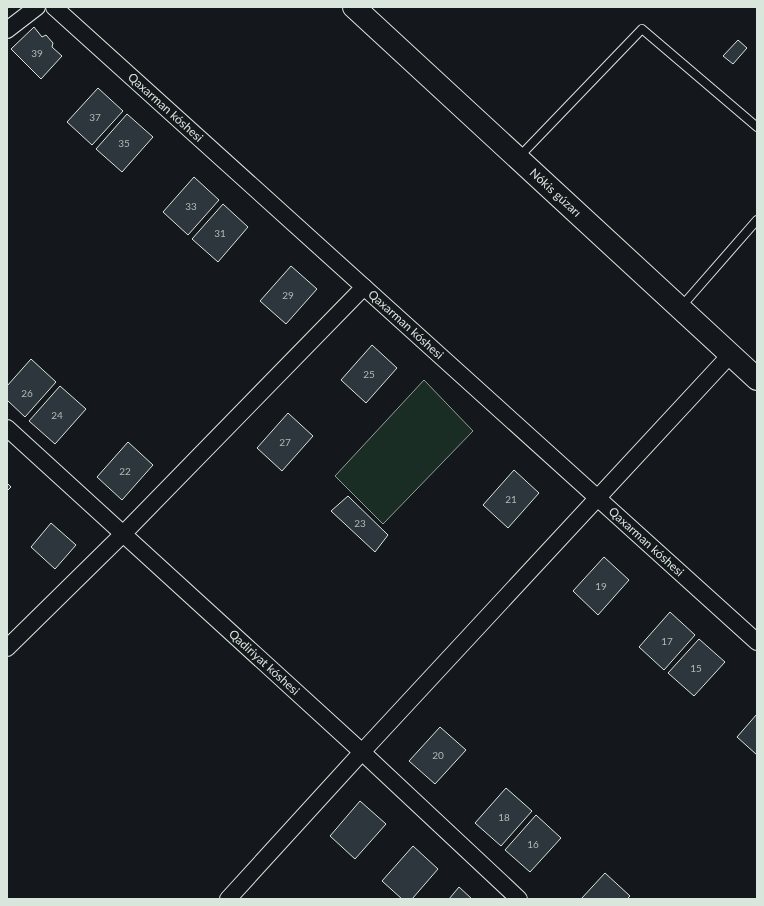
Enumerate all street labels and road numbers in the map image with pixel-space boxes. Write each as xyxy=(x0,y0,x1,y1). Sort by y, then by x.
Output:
street label: Qaxarman kóshesi xyxy=(125,69,206,145)
street label: Nókis gúzarı xyxy=(527,165,585,220)
street label: Qaxarman kóshesi xyxy=(365,287,447,362)
street label: Qaxarman kóshesi xyxy=(606,504,687,579)
street label: Qadiriyat kóshesi xyxy=(226,626,303,698)

